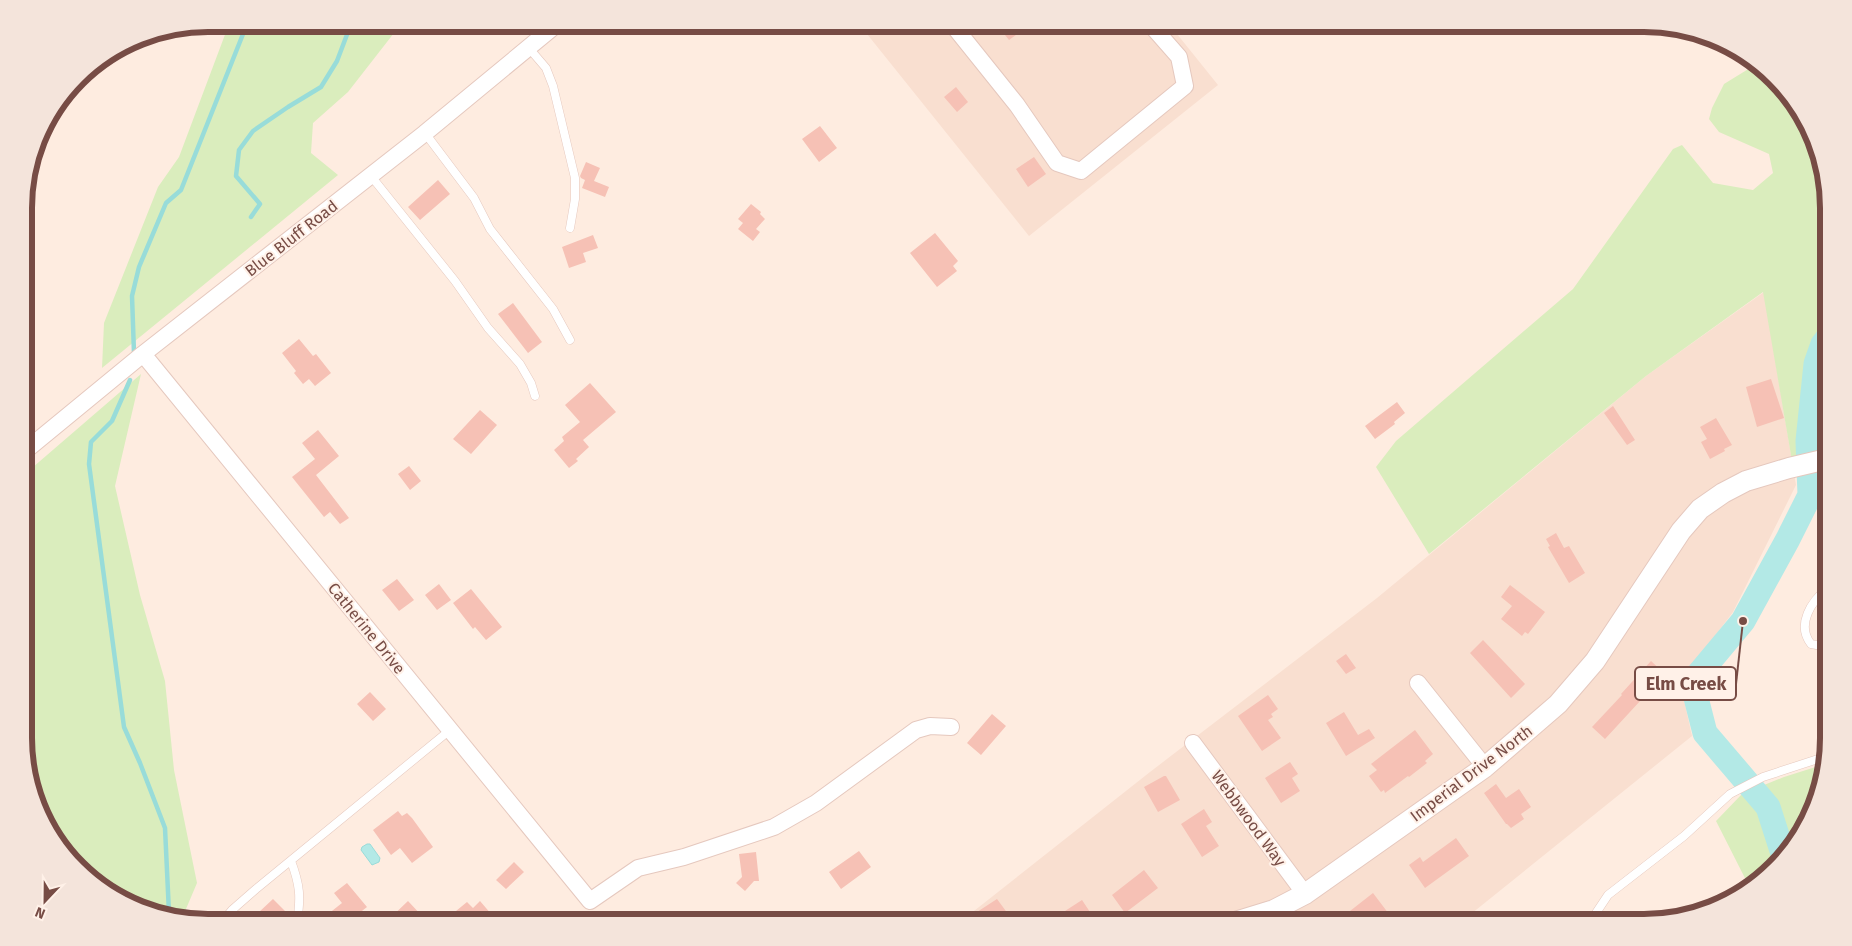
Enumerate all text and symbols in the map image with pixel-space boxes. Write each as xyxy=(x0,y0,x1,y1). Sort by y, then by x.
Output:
street label: Blue Bluff Road xyxy=(241,196,341,280)
street label: Catherine Drive xyxy=(324,579,409,678)
callout: Elm Creek xyxy=(1635,667,1736,700)
text: Elm Creek xyxy=(1646,673,1727,695)
street label: Imperial Drive North xyxy=(1406,721,1536,826)
street label: Webbwood Way xyxy=(1207,767,1290,870)
north arrow xyxy=(20,876,70,926)
text: N xyxy=(33,903,48,922)

